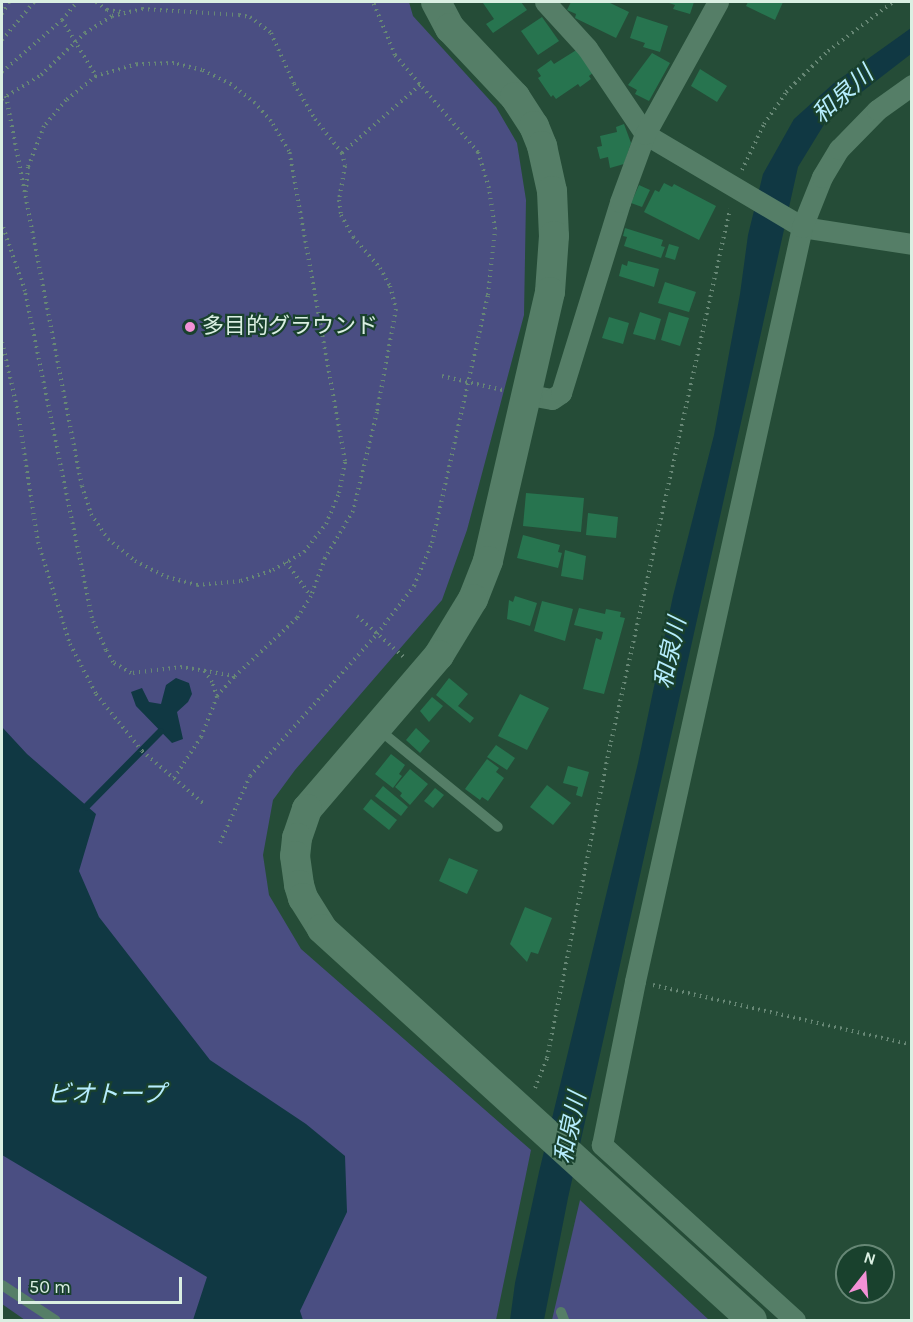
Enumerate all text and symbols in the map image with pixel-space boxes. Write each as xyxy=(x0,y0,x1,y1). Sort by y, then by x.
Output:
water label: 和泉川 xyxy=(807,60,879,130)
place label: 多目的グラウンド xyxy=(202,314,378,340)
marker: 多目的グラウンド xyxy=(183,320,197,334)
water label: 和泉川 xyxy=(649,615,693,691)
water label: ビオトープ xyxy=(46,1081,166,1109)
water label: 和泉川 xyxy=(549,1090,593,1166)
north arrow xyxy=(835,1244,895,1304)
text: N xyxy=(862,1247,878,1269)
scale bar xyxy=(21,1265,184,1303)
text: 50 m xyxy=(29,1276,71,1298)

